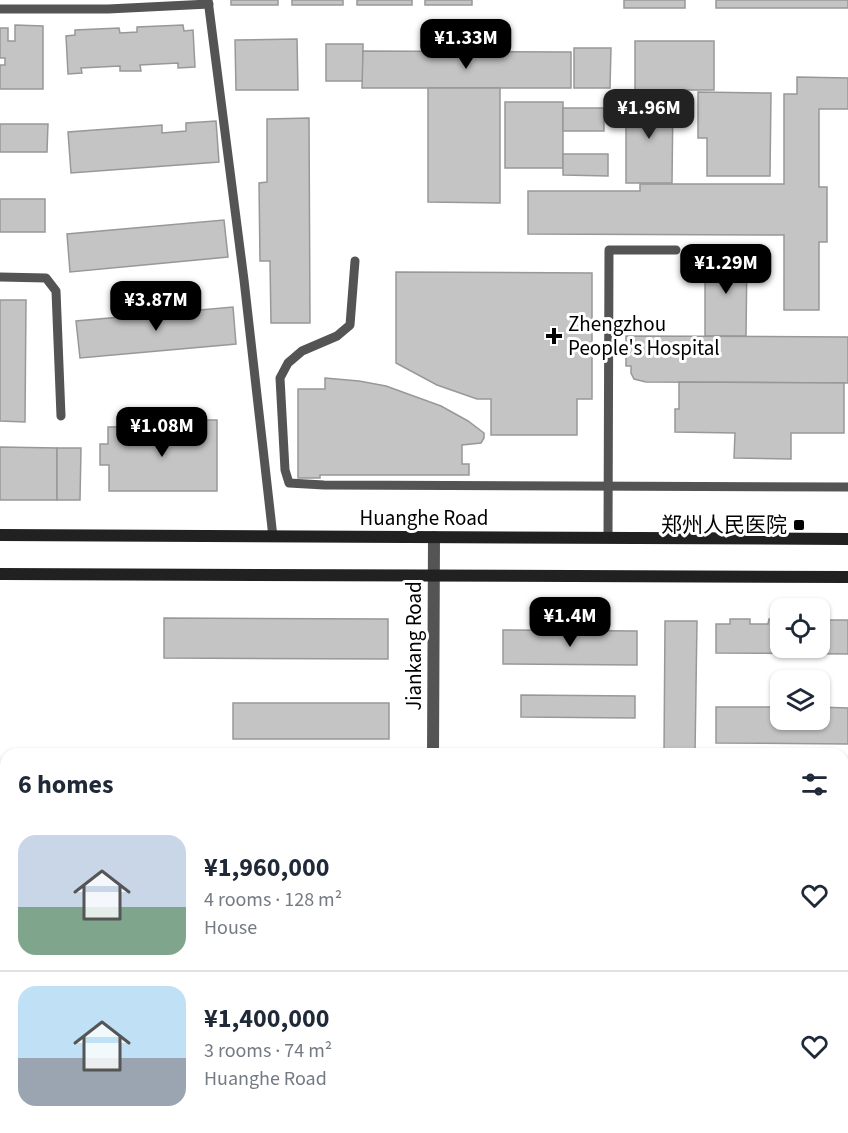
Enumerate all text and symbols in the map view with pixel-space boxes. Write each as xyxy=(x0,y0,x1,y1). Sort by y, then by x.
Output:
pin: ¥1.33M xyxy=(417,19,515,70)
text: ¥1.33M xyxy=(434,24,498,52)
pin: ¥1.96M xyxy=(600,89,698,140)
text: ¥1.96M xyxy=(617,94,681,122)
pin: ¥1.29M xyxy=(677,244,775,295)
text: ¥1.29M xyxy=(694,249,758,277)
pin: ¥3.87M xyxy=(107,281,205,332)
text: ¥3.87M xyxy=(124,286,188,314)
place label: Zhengzhou People's Hospital xyxy=(568,309,720,363)
marker: Zhengzhou People's Hospital xyxy=(545,327,563,345)
pin: ¥1.08M xyxy=(113,407,211,458)
text: ¥1.08M xyxy=(130,412,194,440)
street label: Huanghe Road xyxy=(360,503,488,533)
place label: 郑州人民医院 xyxy=(661,510,787,540)
marker: 郑州人民医院 xyxy=(792,518,806,532)
street label: Jiankang Road xyxy=(399,581,429,711)
pin: ¥1.4M xyxy=(528,597,612,648)
map controls xyxy=(770,598,830,730)
button: locate xyxy=(770,598,830,658)
text: ¥1.4M xyxy=(544,602,596,630)
button: layers xyxy=(770,670,830,730)
text: 6 homes xyxy=(18,766,113,803)
icon: filters xyxy=(798,768,831,801)
text: ¥1,960,000 xyxy=(204,849,329,886)
icon: home xyxy=(66,859,138,931)
icon: heart xyxy=(798,879,831,912)
text: 4 rooms · 128 m² xyxy=(204,886,342,914)
text: House xyxy=(204,914,257,942)
text: ¥1,400,000 xyxy=(204,1000,329,1037)
icon: home xyxy=(66,1010,138,1082)
icon: heart xyxy=(798,1030,831,1063)
text: 3 rooms · 74 m² xyxy=(204,1037,332,1065)
text: Huanghe Road xyxy=(204,1065,327,1093)

